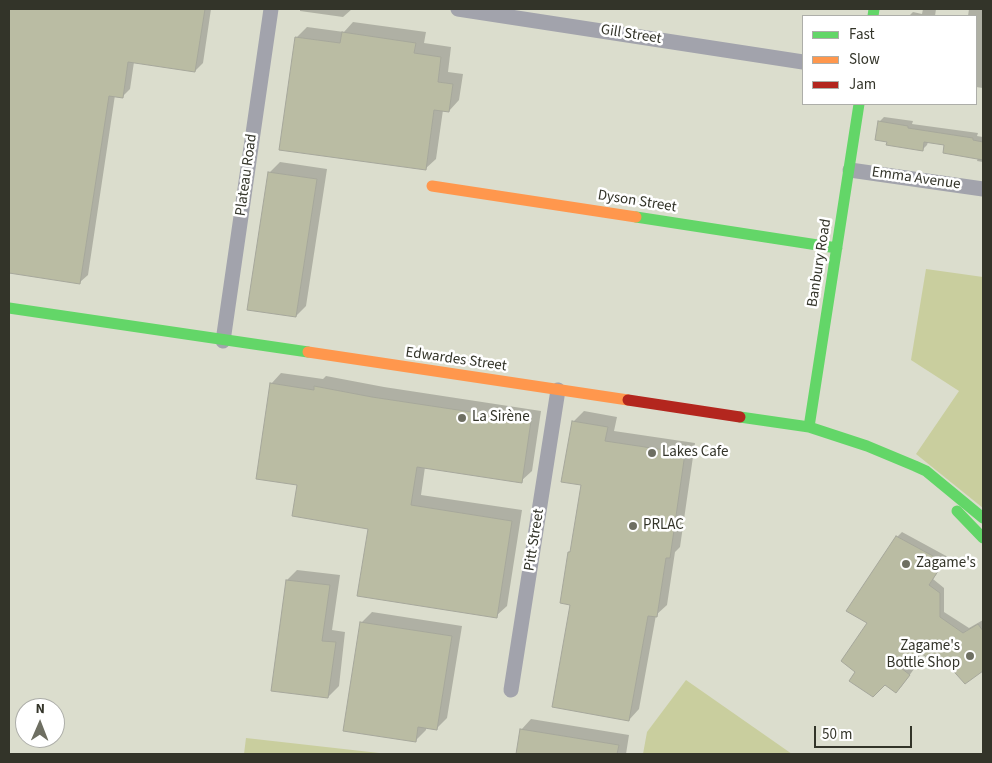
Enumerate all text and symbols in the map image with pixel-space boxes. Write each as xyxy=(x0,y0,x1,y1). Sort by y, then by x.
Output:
legend xyxy=(802,15,977,105)
street label: Gill Street xyxy=(599,21,663,49)
text: Fast xyxy=(849,24,875,45)
text: Slow xyxy=(849,49,880,70)
text: Jam xyxy=(849,74,876,95)
street label: Plateau Road xyxy=(232,133,262,217)
street label: Emma Avenue xyxy=(870,164,962,194)
street label: Dyson Street xyxy=(596,187,678,217)
street label: Banbury Road xyxy=(804,218,836,308)
street label: Edwardes Street xyxy=(404,344,508,376)
place label: La Sirène xyxy=(472,409,530,427)
marker: La Sirène xyxy=(456,412,468,424)
place label: Lakes Cafe xyxy=(662,444,729,462)
marker: Lakes Cafe xyxy=(646,447,658,459)
street label: Pitt Street xyxy=(521,508,549,572)
place label: PRLAC xyxy=(643,517,684,535)
marker: PRLAC xyxy=(627,520,639,532)
place label: Zagame's xyxy=(916,555,976,573)
marker: Zagame's xyxy=(900,558,912,570)
place label: Zagame's Bottle Shop xyxy=(887,638,960,673)
marker: Zagame's Bottle Shop xyxy=(964,650,976,662)
north arrow xyxy=(15,698,65,748)
text: N xyxy=(35,699,45,719)
scale bar xyxy=(817,716,914,748)
text: 50 m xyxy=(822,724,852,745)

